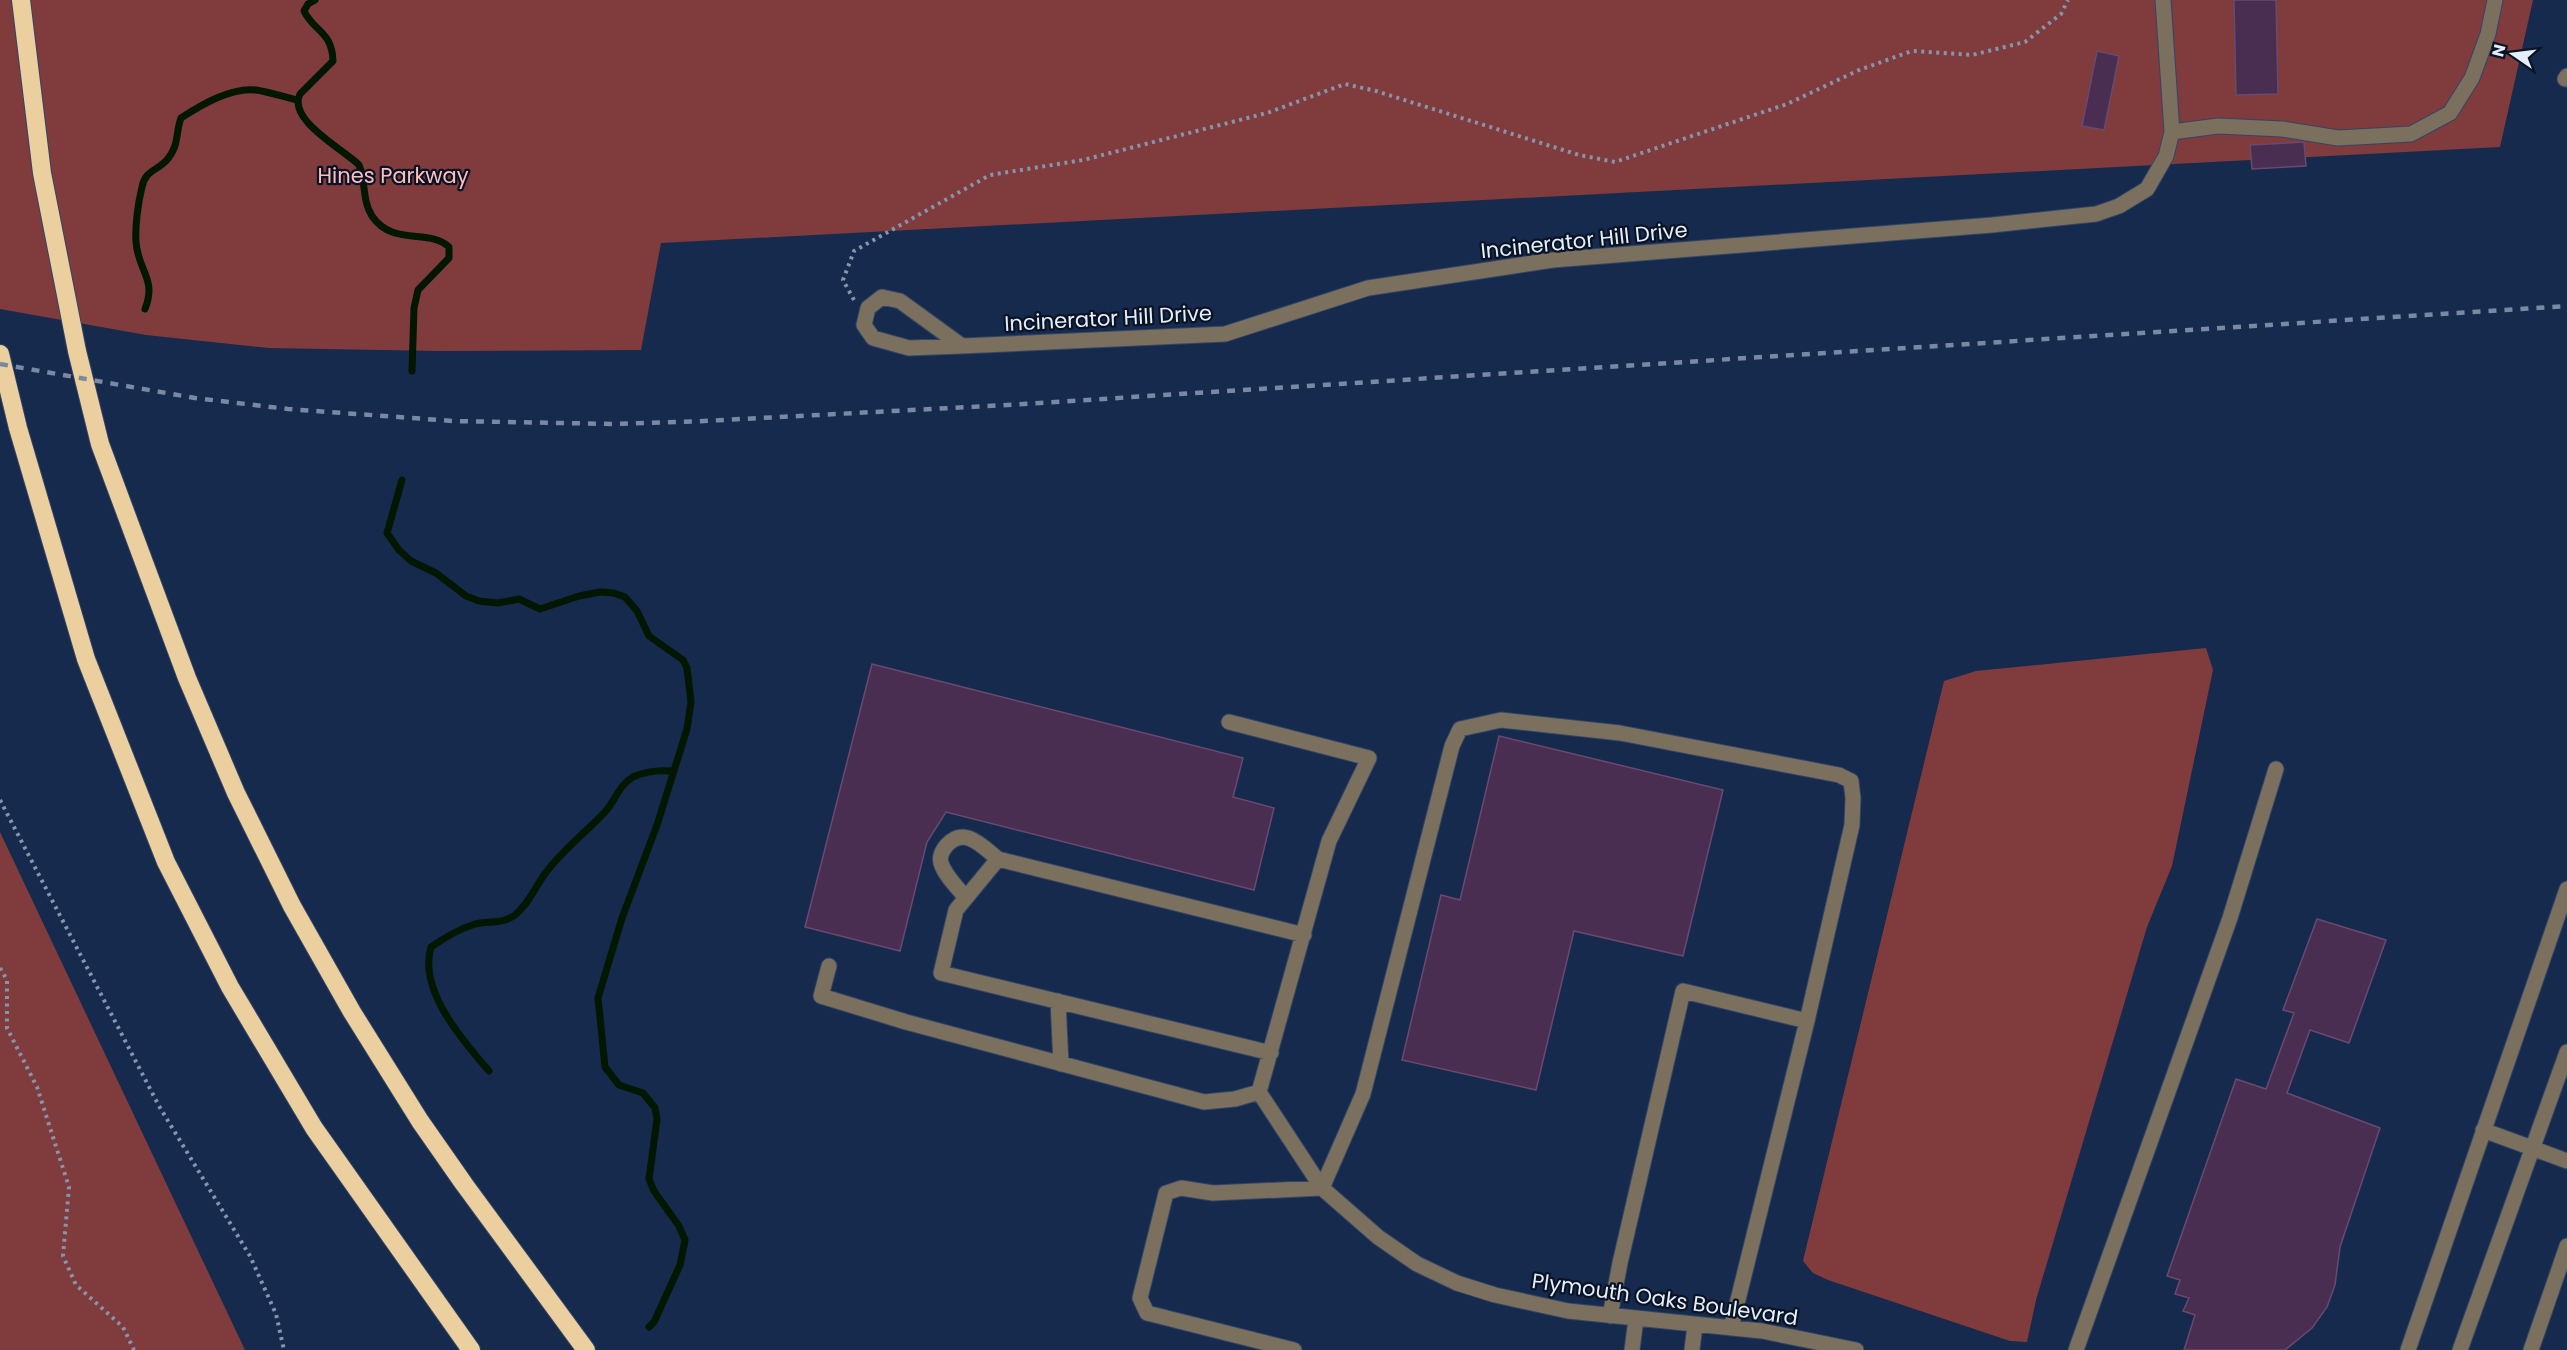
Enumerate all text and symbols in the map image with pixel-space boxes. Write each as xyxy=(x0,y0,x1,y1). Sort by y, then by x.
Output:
north arrow xyxy=(2483,24,2543,84)
text: N xyxy=(2486,42,2512,59)
park label: Hines Parkway xyxy=(318,161,469,190)
street label: Incinerator Hill Drive xyxy=(1479,215,1689,265)
street label: Incinerator Hill Drive xyxy=(1003,298,1213,338)
street label: Plymouth Oaks Boulevard xyxy=(1530,1266,1800,1332)

